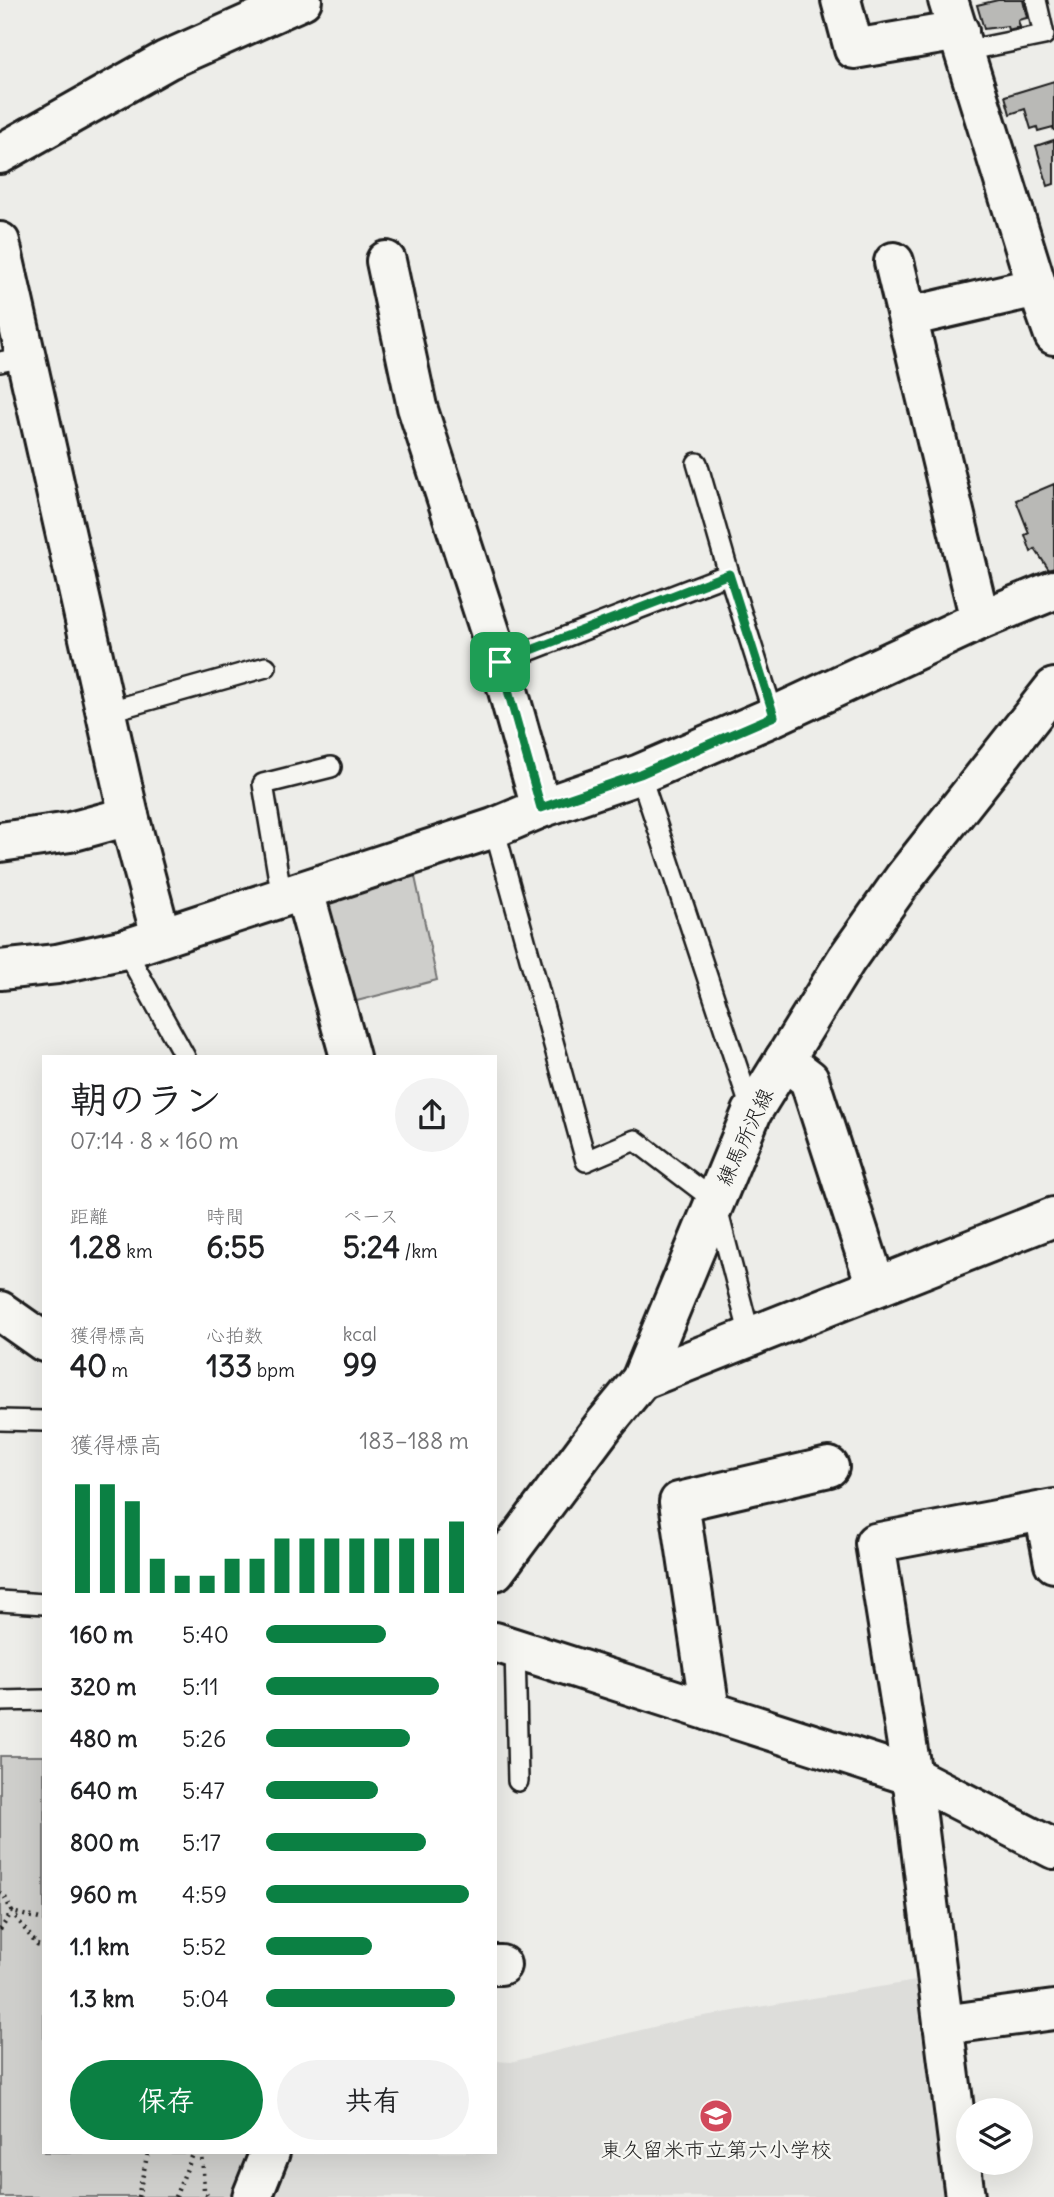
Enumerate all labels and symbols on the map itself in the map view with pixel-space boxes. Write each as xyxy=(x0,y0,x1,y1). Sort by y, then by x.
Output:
pin xyxy=(470,632,530,692)
street label: 練馬所沢線 xyxy=(710,1084,779,1190)
school or university icon: 東久留米市立第六小学校 xyxy=(697,2097,735,2135)
place label: 東久留米市立第六小学校 xyxy=(601,2136,832,2163)

